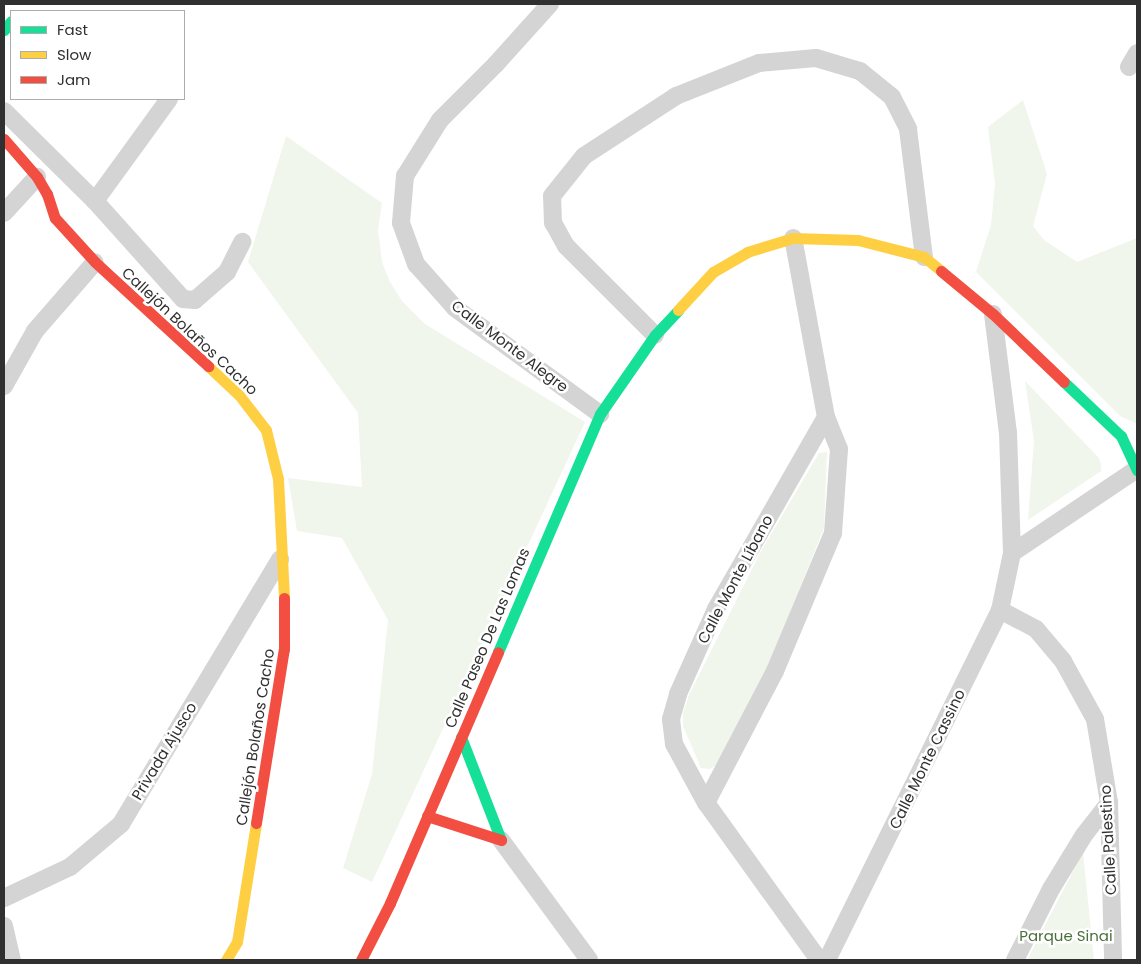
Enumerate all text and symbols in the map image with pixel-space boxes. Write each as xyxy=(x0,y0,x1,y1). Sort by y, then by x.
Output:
legend xyxy=(10,10,185,100)
text: Fast xyxy=(57,19,88,40)
text: Slow xyxy=(57,44,91,65)
text: Jam xyxy=(57,69,91,90)
street label: Callejón Bolaños Cacho xyxy=(118,263,262,399)
street label: Calle Monte Alegre xyxy=(448,296,572,396)
street label: Calle Monte Líbano xyxy=(694,512,776,646)
street label: Calle Paseo De Las Lomas xyxy=(441,545,533,731)
street label: Callejón Bolaños Cacho xyxy=(232,647,278,827)
street label: Calle Monte Cassino xyxy=(885,686,969,832)
street label: Privada Ajusco xyxy=(128,699,200,803)
street label: Calle Palestino xyxy=(1096,784,1120,896)
park label: Parque Sinai xyxy=(1019,927,1113,945)

